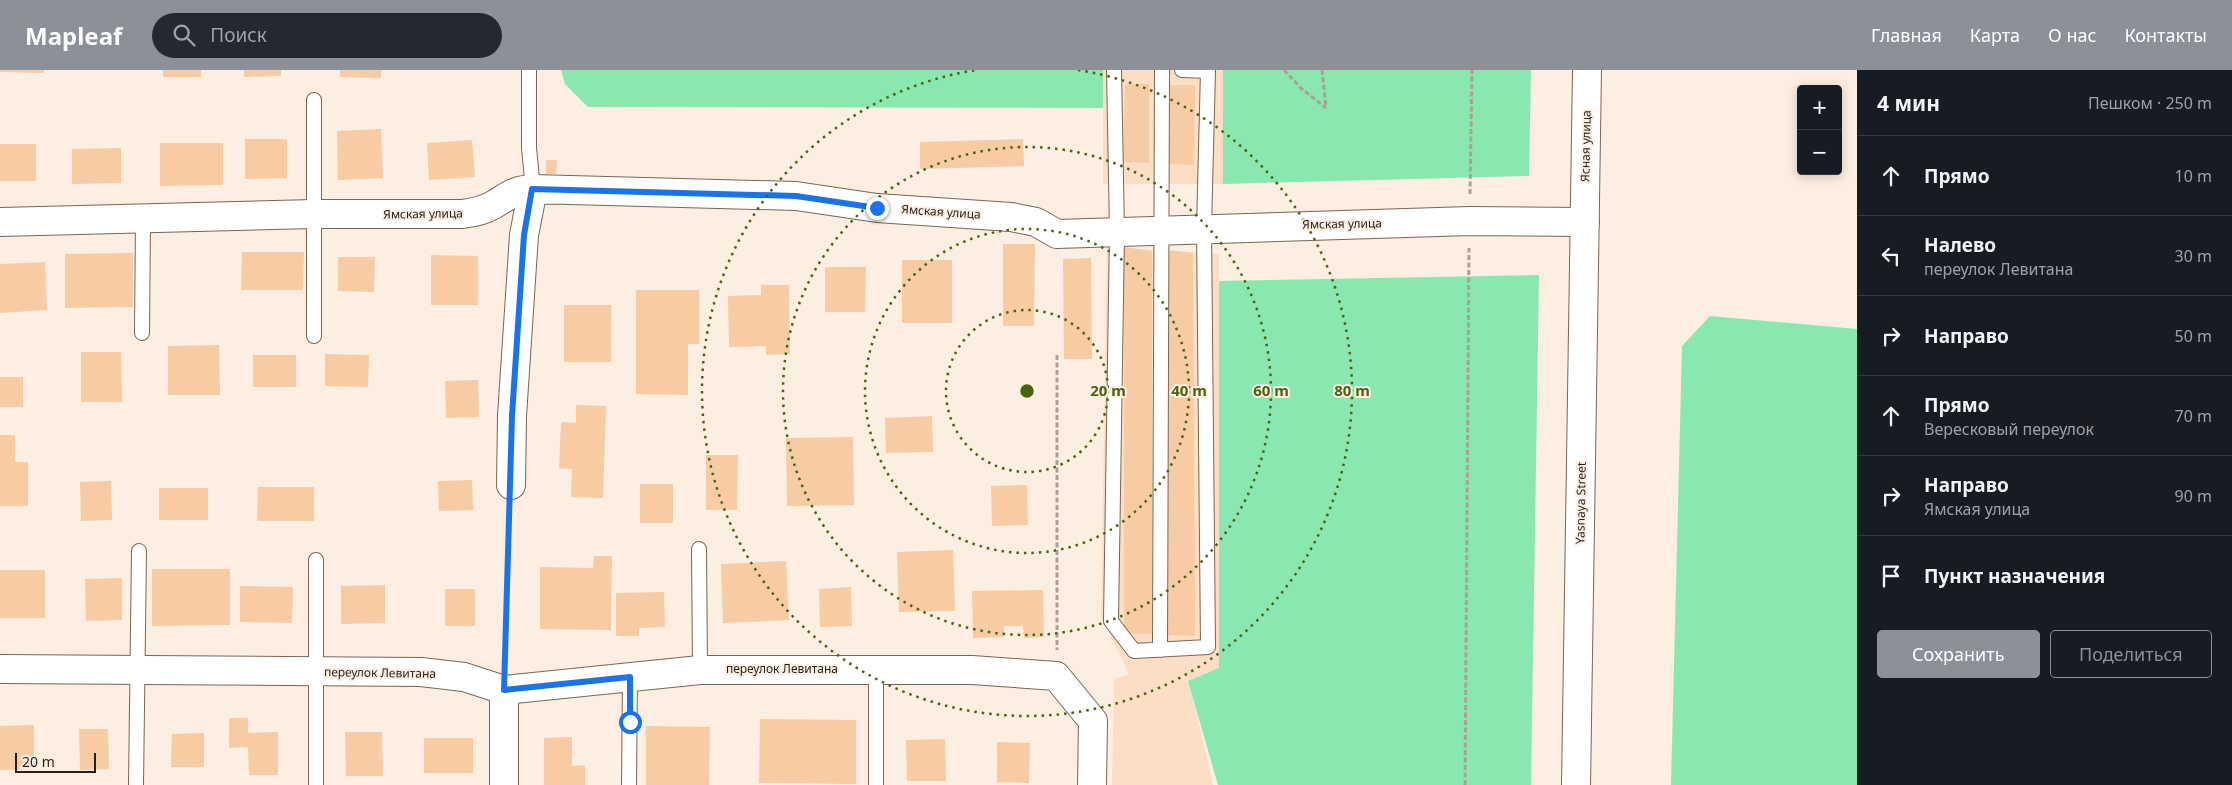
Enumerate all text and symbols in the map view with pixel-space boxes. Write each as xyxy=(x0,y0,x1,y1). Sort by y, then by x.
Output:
search box xyxy=(152,13,502,58)
text: Mapleaf xyxy=(25,19,122,52)
icon: search xyxy=(170,21,198,49)
text: Поиск xyxy=(210,22,267,48)
text: Главная xyxy=(1871,23,1942,47)
text: Карта xyxy=(1970,23,2020,47)
text: О нас xyxy=(2048,23,2096,47)
text: Контакты xyxy=(2124,23,2207,47)
map controls xyxy=(1797,85,1842,175)
button: + xyxy=(1797,85,1842,130)
text: 4 мин xyxy=(1877,89,1940,117)
text: Пешком · 250 m xyxy=(2088,92,2212,114)
street label: Ясная улица xyxy=(1576,110,1595,182)
button: − xyxy=(1797,130,1842,175)
icon: ahead xyxy=(1877,162,1905,190)
text: Прямо xyxy=(1924,163,1990,189)
text: 10 m xyxy=(2175,165,2212,187)
route end xyxy=(866,197,889,220)
street label: Ямская улица xyxy=(901,200,981,223)
street label: Ямская улица xyxy=(383,204,463,223)
street label: Ямская улица xyxy=(1302,214,1382,233)
text: Налево xyxy=(1924,232,1996,258)
icon: left xyxy=(1877,242,1905,270)
text: 30 m xyxy=(2175,245,2212,267)
text: переулок Левитана xyxy=(1924,258,2073,280)
icon: right xyxy=(1877,322,1905,350)
text: Направо xyxy=(1924,323,2009,349)
text: 50 m xyxy=(2175,325,2212,347)
text: 20 m xyxy=(1090,380,1126,400)
text: 40 m xyxy=(1171,380,1207,400)
text: 60 m xyxy=(1253,380,1289,400)
text: 80 m xyxy=(1334,380,1370,400)
centre of rings xyxy=(1018,382,1036,400)
text: Прямо xyxy=(1924,392,1990,418)
icon: ahead xyxy=(1877,402,1905,430)
text: 70 m xyxy=(2175,405,2212,427)
text: Вересковый переулок xyxy=(1924,418,2094,440)
street label: Yasnaya Street xyxy=(1571,461,1590,544)
text: Направо xyxy=(1924,472,2009,498)
icon: right xyxy=(1877,482,1905,510)
text: 90 m xyxy=(2175,485,2212,507)
text: Ямская улица xyxy=(1924,498,2030,520)
icon: arrive xyxy=(1877,562,1905,590)
text: Пункт назначения xyxy=(1924,563,2105,589)
button: Сохранить xyxy=(1877,630,2040,678)
button: Поделиться xyxy=(2050,630,2212,678)
street label: переулок Левитана xyxy=(726,660,838,677)
street label: переулок Левитана xyxy=(324,663,436,682)
route start xyxy=(619,711,642,734)
scale bar xyxy=(15,750,96,773)
text: 20 m xyxy=(22,752,55,771)

